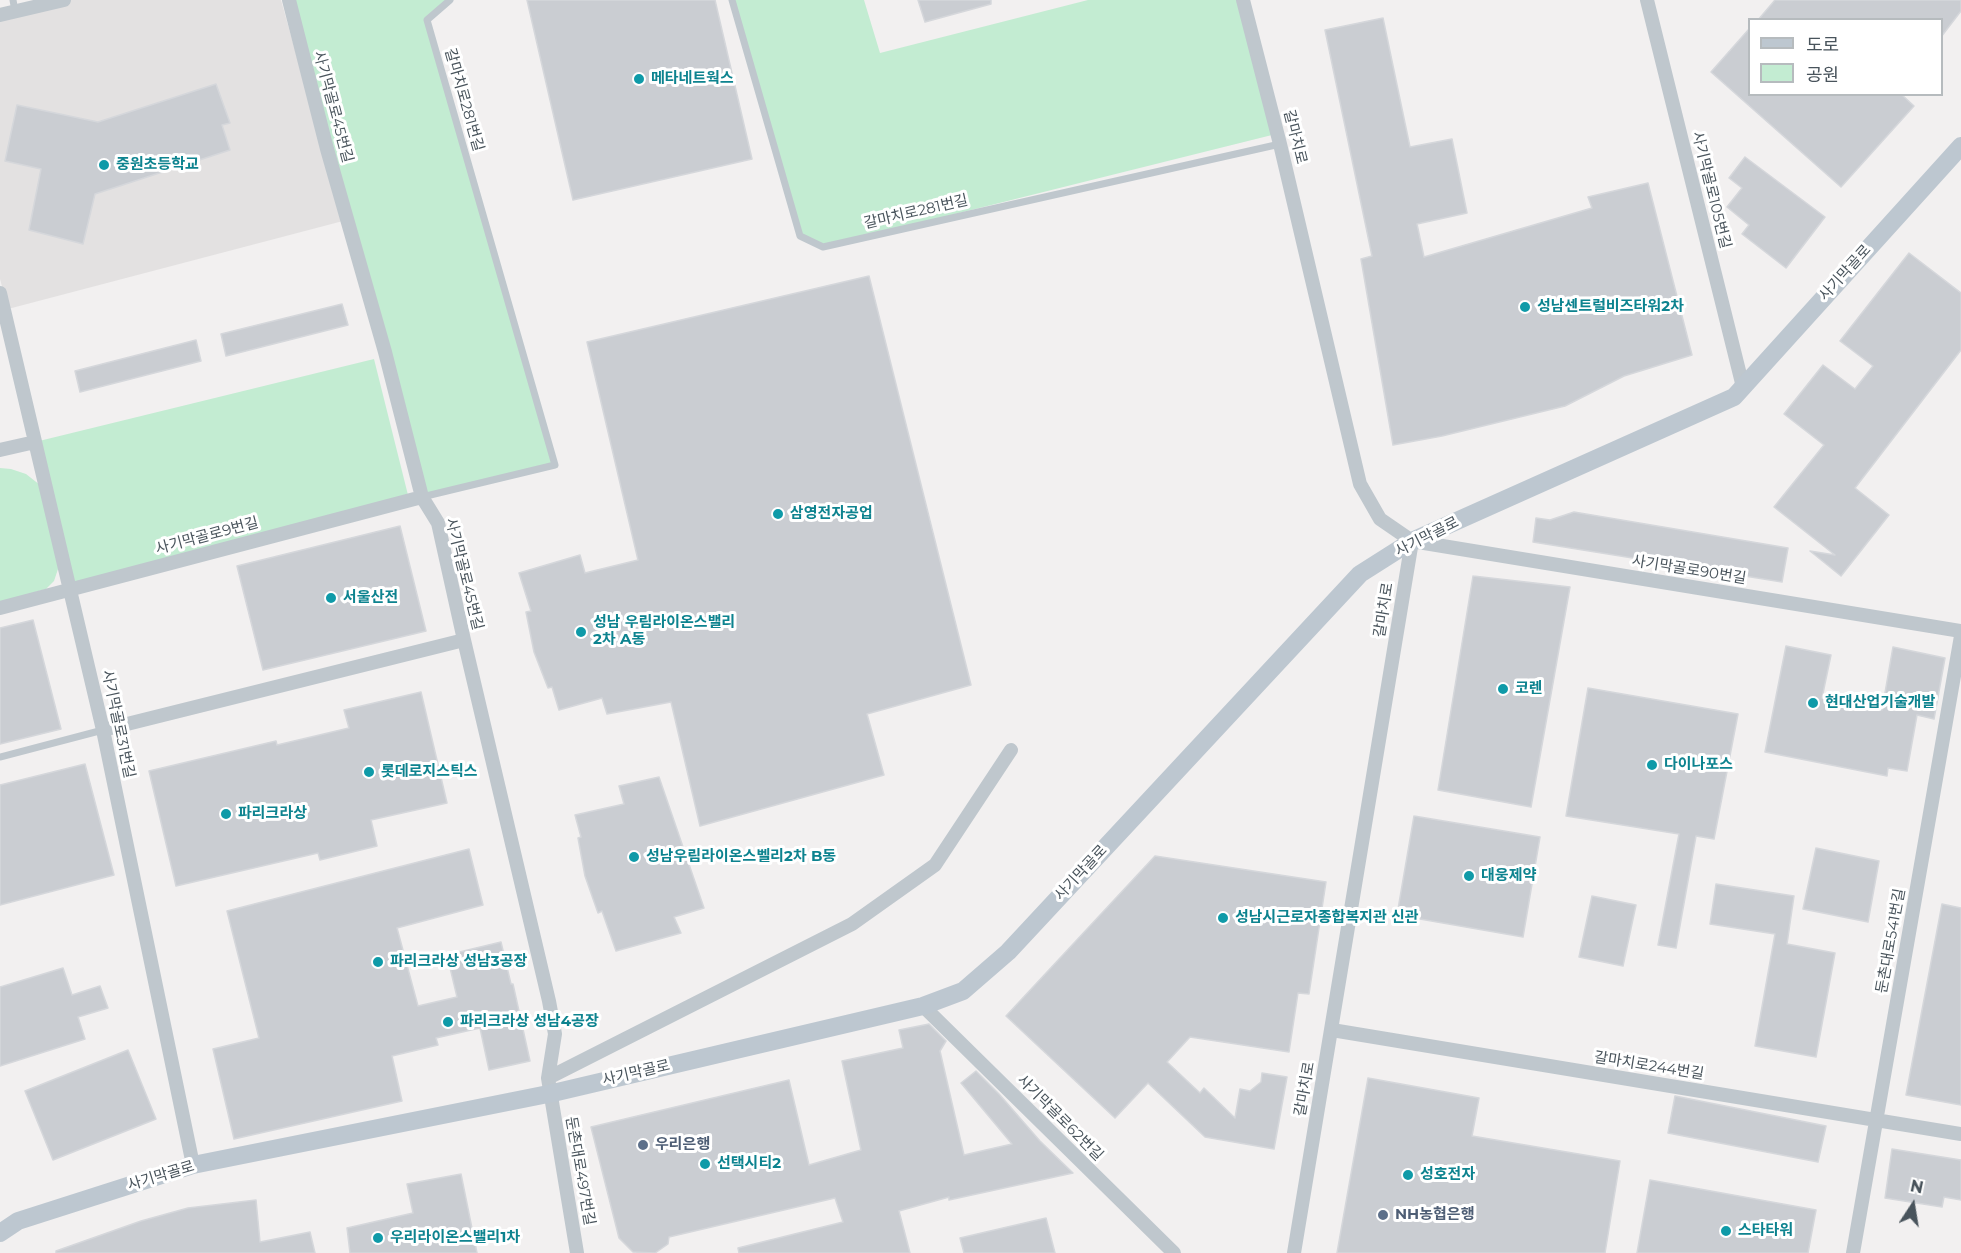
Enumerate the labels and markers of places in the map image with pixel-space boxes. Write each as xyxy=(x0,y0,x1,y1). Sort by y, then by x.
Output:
place label: 메타네트웍스 xyxy=(651,70,734,88)
marker: 메타네트웍스 xyxy=(632,72,646,86)
place label: 중원초등학교 xyxy=(116,156,199,174)
marker: 중원초등학교 xyxy=(97,158,111,172)
place label: 성남센트럴비즈타워2차 xyxy=(1537,298,1684,316)
marker: 성남센트럴비즈타워2차 xyxy=(1518,300,1532,314)
place label: 삼영전자공업 xyxy=(790,505,873,523)
marker: 삼영전자공업 xyxy=(771,507,785,521)
place label: 서울산전 xyxy=(343,589,398,607)
marker: 서울산전 xyxy=(324,591,338,605)
place label: 성남 우림라이온스밸리 2차 A동 xyxy=(593,614,735,649)
marker: 성남 우림라이온스밸리 2차 A동 xyxy=(574,625,588,639)
place label: 코렌 xyxy=(1515,680,1543,698)
marker: 코렌 xyxy=(1496,682,1510,696)
place label: 현대산업기술개발 xyxy=(1825,694,1935,712)
marker: 현대산업기술개발 xyxy=(1806,696,1820,710)
place label: 다이나포스 xyxy=(1664,756,1733,774)
marker: 다이나포스 xyxy=(1645,758,1659,772)
place label: 롯데로지스틱스 xyxy=(381,763,478,781)
marker: 롯데로지스틱스 xyxy=(362,765,376,779)
place label: 파리크라상 xyxy=(238,805,307,823)
marker: 파리크라상 xyxy=(219,807,233,821)
place label: 성남우림라이온스벨리2차 B동 xyxy=(646,848,836,866)
marker: 성남우림라이온스벨리2차 B동 xyxy=(627,850,641,864)
place label: 대웅제약 xyxy=(1481,867,1536,885)
marker: 대웅제약 xyxy=(1462,869,1476,883)
place label: 성남시근로자종합복지관 신관 xyxy=(1235,909,1419,927)
marker: 성남시근로자종합복지관 신관 xyxy=(1216,911,1230,925)
place label: 파리크라상 성남3공장 xyxy=(390,953,527,971)
marker: 파리크라상 성남3공장 xyxy=(371,955,385,969)
place label: 파리크라상 성남4공장 xyxy=(460,1013,599,1031)
marker: 파리크라상 성남4공장 xyxy=(441,1015,455,1029)
place label: 우리은행 xyxy=(655,1136,710,1154)
marker: 우리은행 xyxy=(636,1138,650,1152)
place label: 선택시티2 xyxy=(717,1155,781,1173)
marker: 선택시티2 xyxy=(698,1157,712,1171)
place label: 성호전자 xyxy=(1420,1166,1475,1184)
marker: 성호전자 xyxy=(1401,1168,1415,1182)
place label: NH농협은행 xyxy=(1395,1206,1474,1224)
marker: NH농협은행 xyxy=(1376,1208,1390,1222)
place label: 스타타워 xyxy=(1738,1222,1793,1240)
marker: 스타타워 xyxy=(1719,1224,1733,1238)
place label: 우리라이온스밸리1차 xyxy=(390,1229,520,1247)
marker: 우리라이온스밸리1차 xyxy=(371,1231,385,1245)

